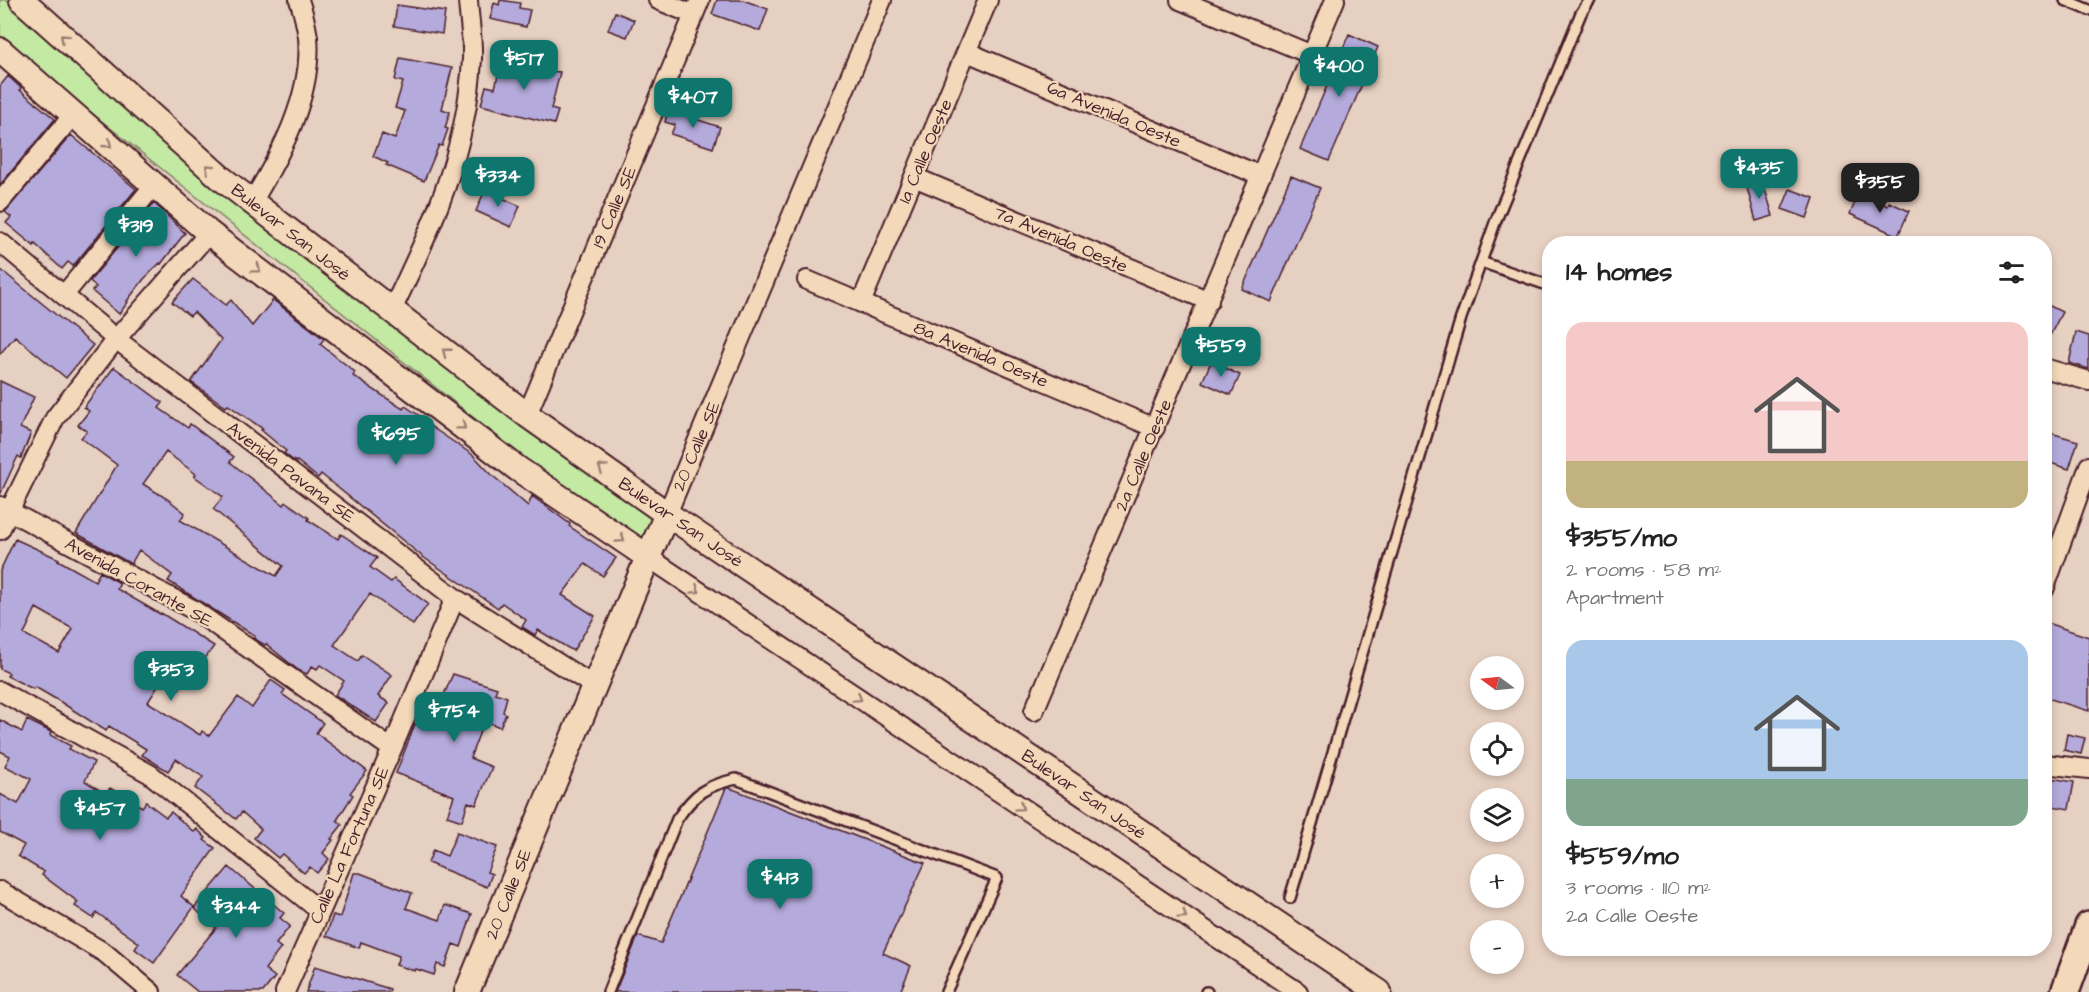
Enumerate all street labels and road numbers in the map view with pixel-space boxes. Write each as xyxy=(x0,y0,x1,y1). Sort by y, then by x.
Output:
street label: 6a Avenida Oeste xyxy=(1043,75,1185,154)
street label: 1a Calle Oeste xyxy=(892,95,959,207)
street label: 19 Calle SE xyxy=(586,162,643,252)
street label: Bulevar San José xyxy=(226,178,356,287)
street label: 7a Avenida Oeste xyxy=(990,200,1132,279)
street label: 8a Avenida Oeste xyxy=(910,315,1052,394)
street label: 2a Calle Oeste xyxy=(1109,395,1178,515)
street label: 20 Calle SE xyxy=(666,397,727,495)
street label: Avenida Pavana SE xyxy=(221,416,360,529)
street label: Bulevar San José xyxy=(613,471,748,574)
street label: Avenida Corante SE xyxy=(60,531,217,634)
street label: Bulevar San José xyxy=(1016,743,1151,846)
street label: Calle La Fortuna SE xyxy=(303,762,396,928)
street label: 20 Calle SE xyxy=(479,845,538,943)

